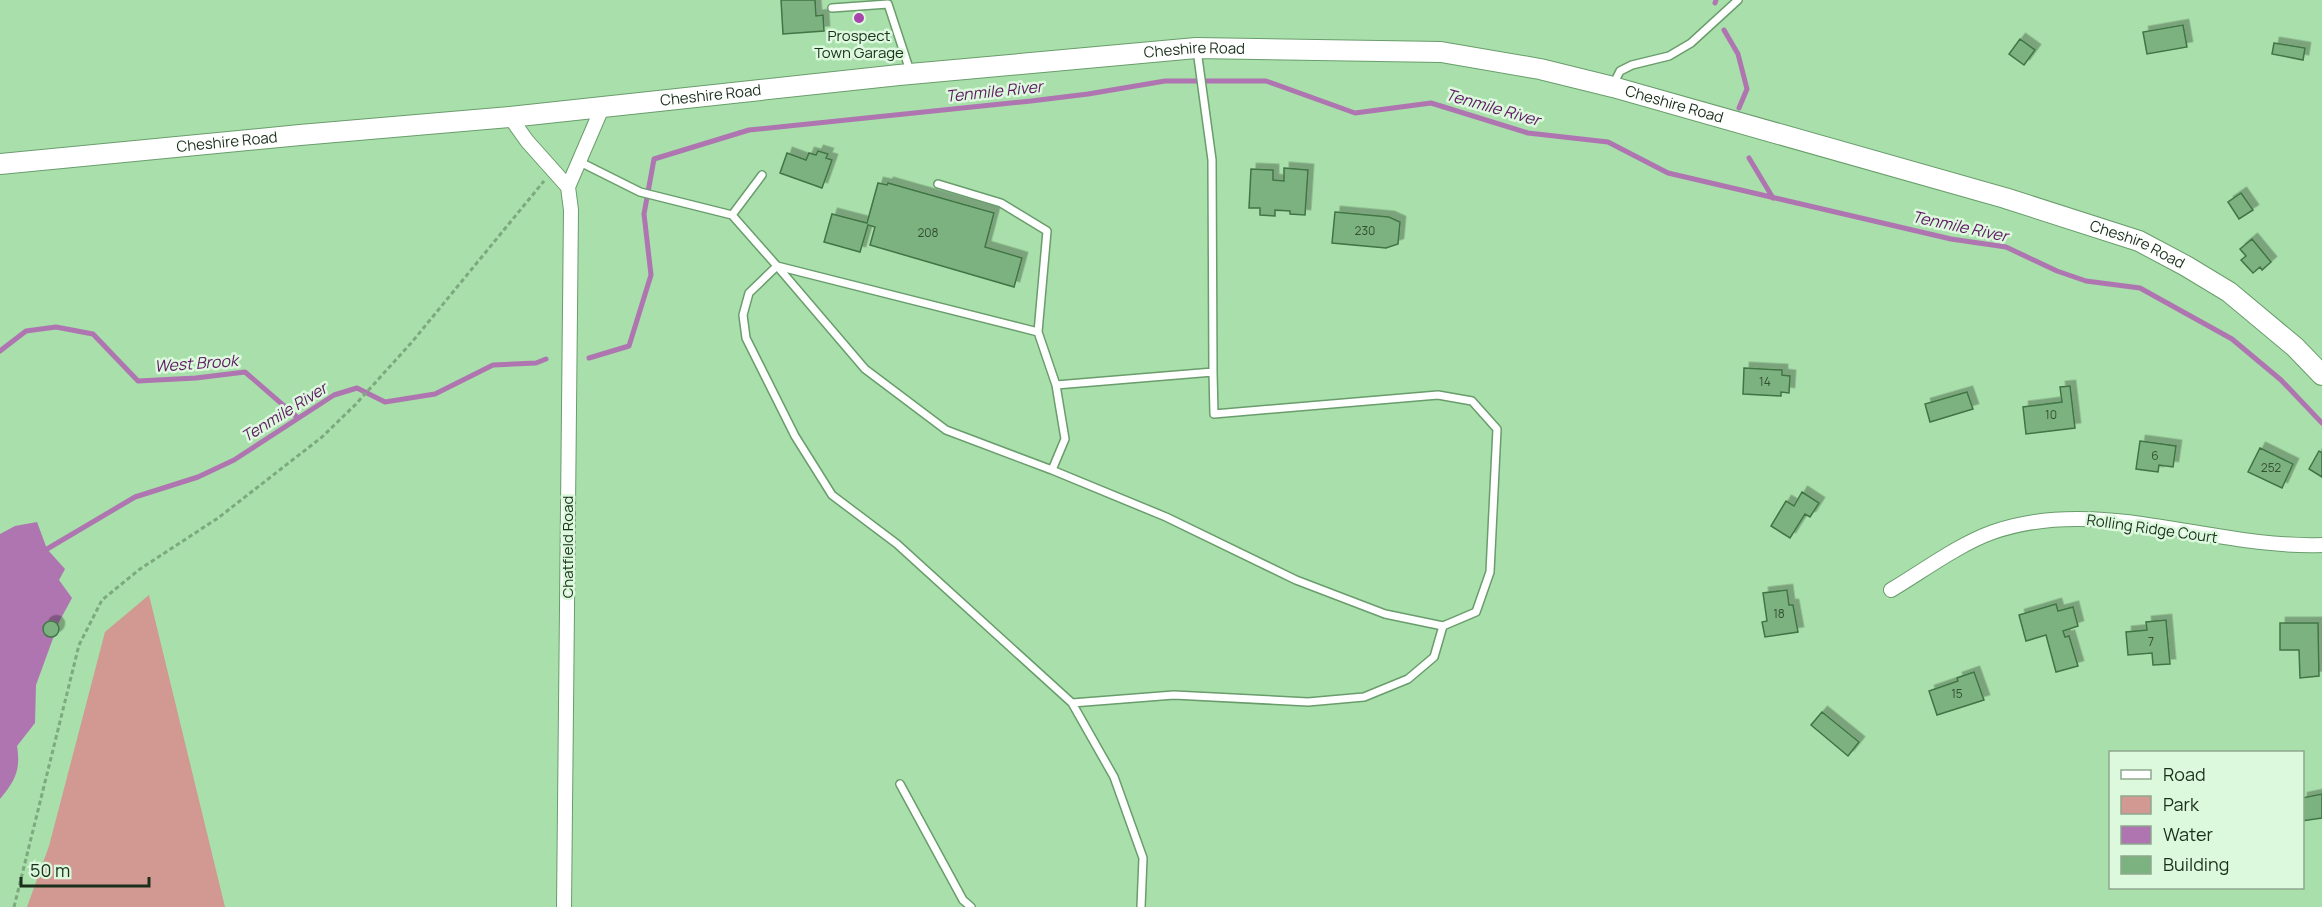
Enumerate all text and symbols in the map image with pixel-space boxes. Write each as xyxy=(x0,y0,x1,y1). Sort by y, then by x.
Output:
marker: Prospect Town Garage xyxy=(852,11,866,25)
place label: Prospect Town Garage xyxy=(814,25,904,63)
street label: Cheshire Road xyxy=(1143,37,1245,63)
water label: Tenmile River xyxy=(944,75,1046,107)
street label: Cheshire Road xyxy=(659,79,762,111)
street label: Cheshire Road xyxy=(1623,80,1726,128)
water label: Tenmile River xyxy=(1443,83,1545,132)
street label: Cheshire Road xyxy=(175,126,278,157)
water label: Tenmile River xyxy=(1910,205,2012,247)
street label: Cheshire Road xyxy=(2087,215,2189,273)
house number: 230 xyxy=(1355,222,1375,239)
house number: 208 xyxy=(917,224,939,241)
water label: West Brook xyxy=(154,349,241,377)
house number: 14 xyxy=(1759,373,1771,390)
water label: Tenmile River xyxy=(237,376,333,447)
house number: 10 xyxy=(2045,406,2057,423)
house number: 6 xyxy=(2151,447,2159,464)
house number: 252 xyxy=(2261,459,2281,476)
street label: Chatfield Road xyxy=(557,496,578,598)
street label: Rolling Ridge Court xyxy=(2085,509,2219,548)
house number: 18 xyxy=(1773,605,1785,622)
house number: 7 xyxy=(2148,633,2154,650)
house number: 15 xyxy=(1951,685,1963,702)
legend xyxy=(2109,751,2304,889)
text: Road xyxy=(2163,762,2206,786)
text: Park xyxy=(2163,792,2200,816)
text: Water xyxy=(2163,822,2213,846)
scale bar xyxy=(21,850,148,888)
text: Building xyxy=(2163,852,2229,876)
text: 50 m xyxy=(30,858,70,882)

